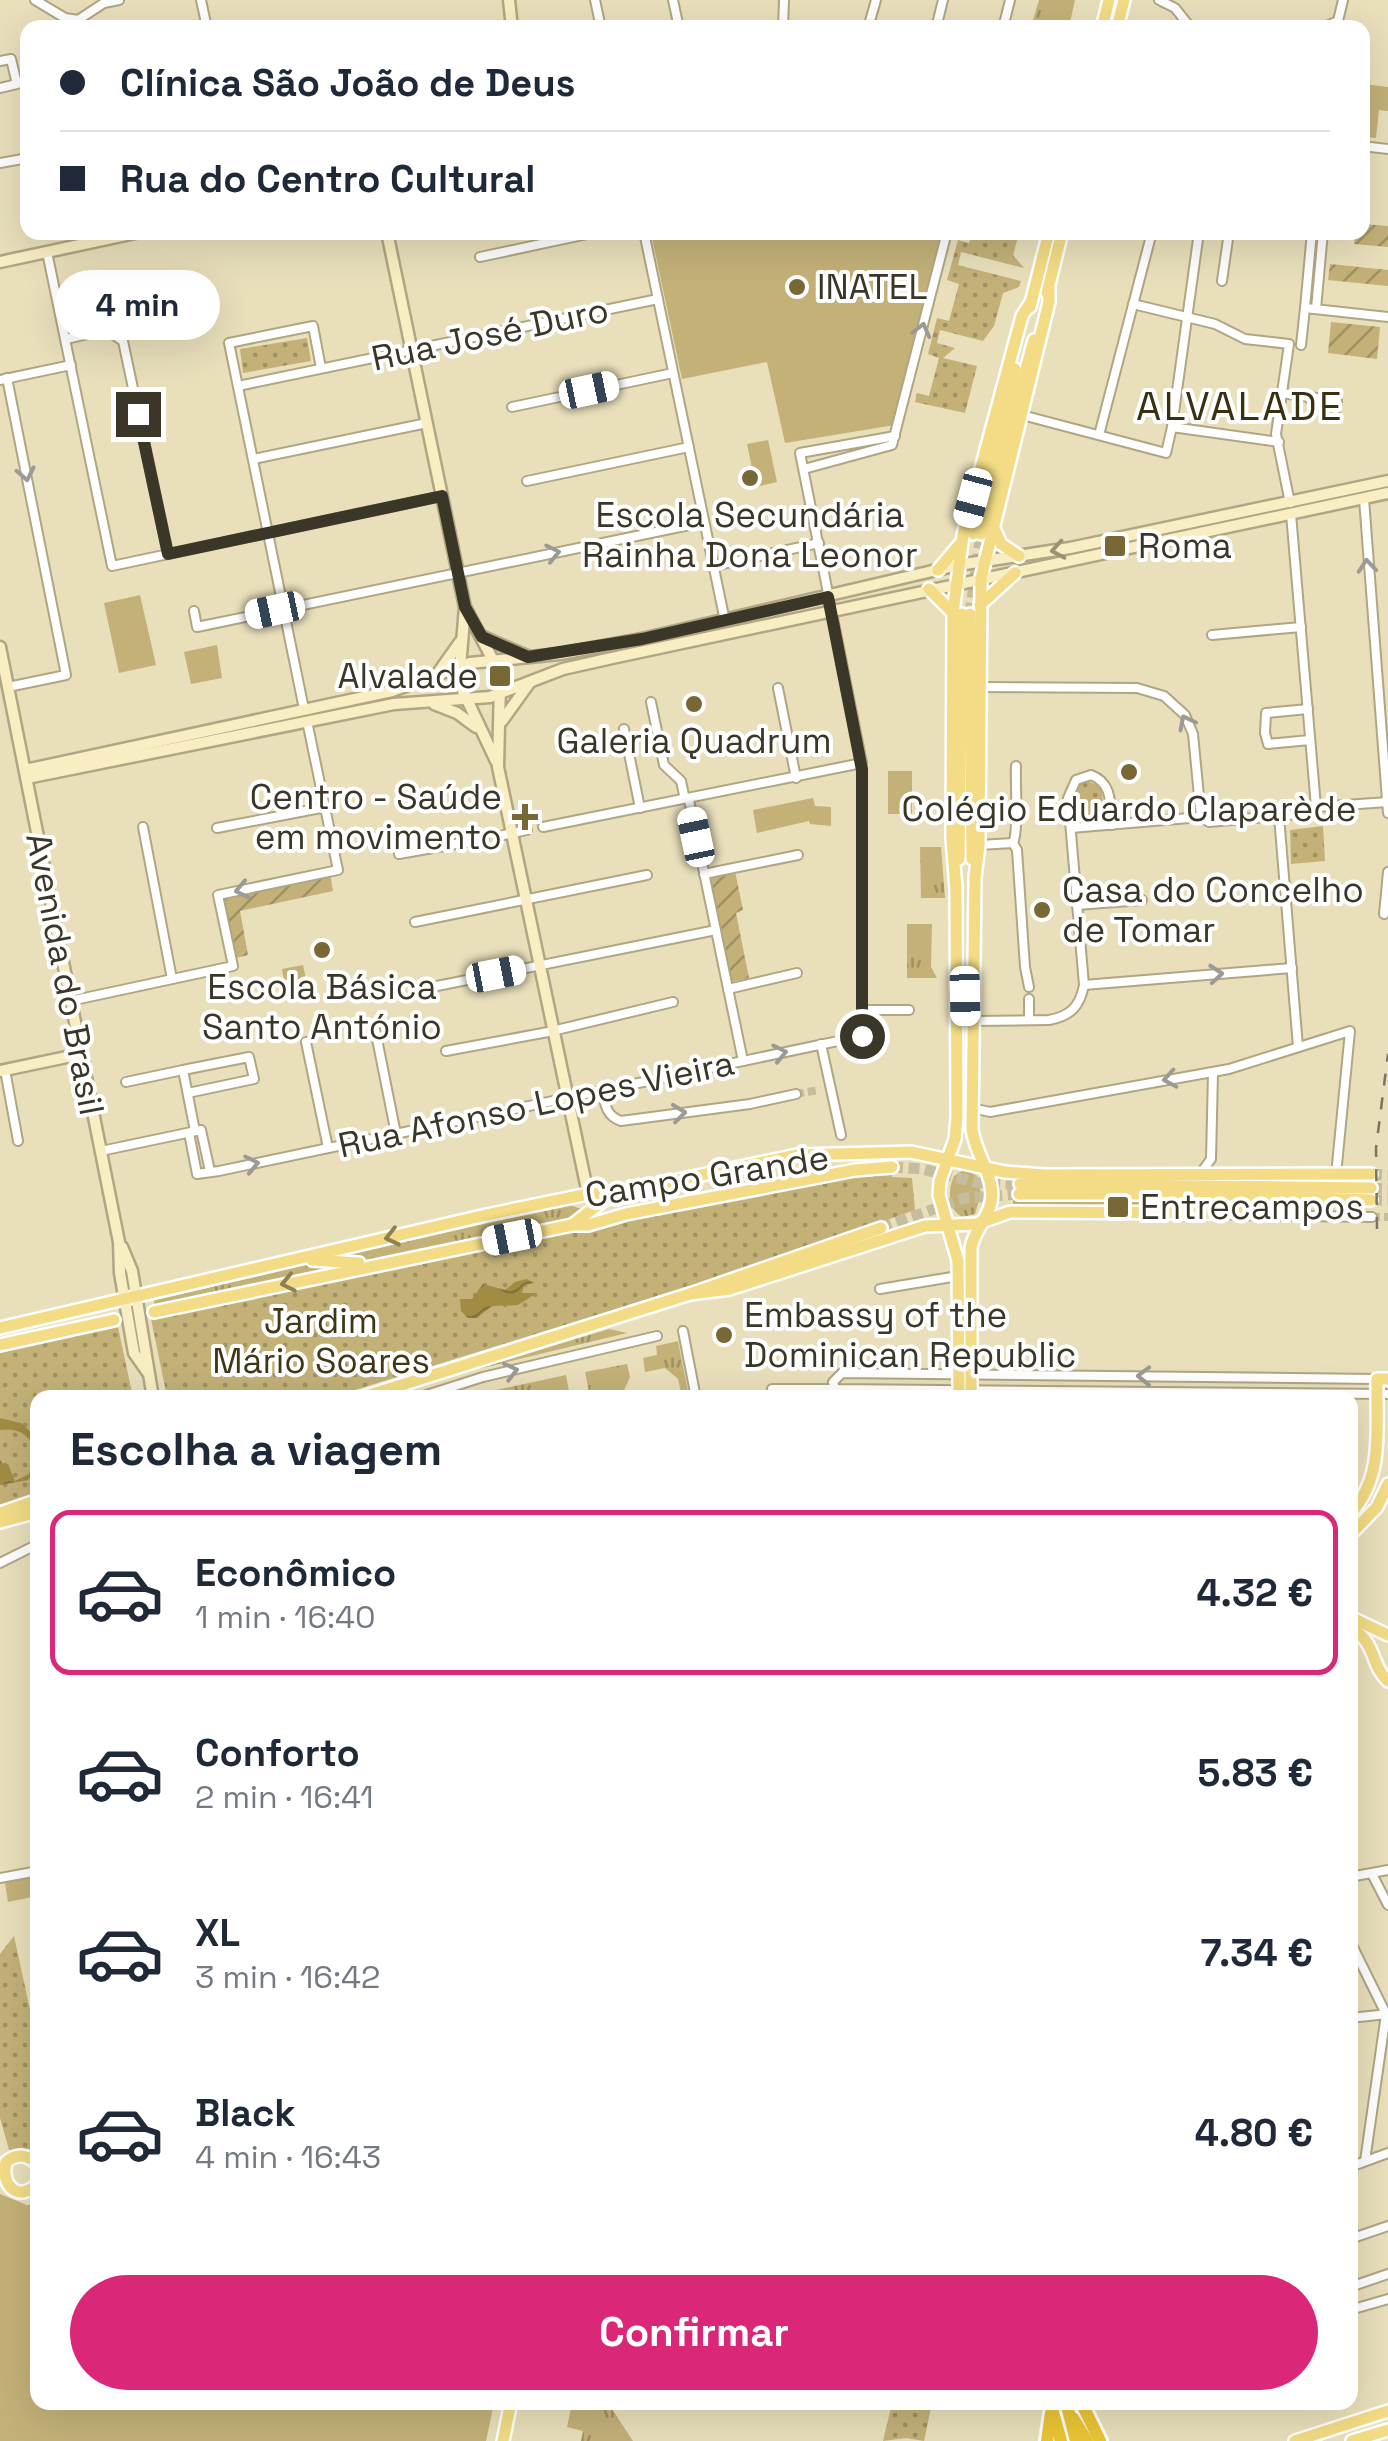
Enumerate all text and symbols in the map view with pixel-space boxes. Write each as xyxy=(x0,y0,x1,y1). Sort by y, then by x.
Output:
text: Clínica São João de Deus xyxy=(120,59,575,107)
text: Rua do Centro Cultural xyxy=(120,155,535,203)
place label: INATEL xyxy=(817,265,928,309)
callout: 4 min xyxy=(56,269,220,339)
marker: INATEL xyxy=(786,276,808,298)
text: 4 min xyxy=(95,285,180,325)
street label: Rua José Duro xyxy=(368,287,612,381)
one-way arrow xyxy=(911,322,932,339)
car xyxy=(557,369,621,411)
district label: ALVALADE xyxy=(1136,381,1344,432)
route end xyxy=(116,392,161,437)
one-way arrow xyxy=(14,465,35,482)
car xyxy=(951,465,995,531)
marker: Escola Secundária Rainha Dona Leonor xyxy=(739,467,761,489)
place label: Escola Secundária Rainha Dona Leonor xyxy=(582,493,918,577)
place label: Roma xyxy=(1138,524,1232,568)
marker: Roma xyxy=(1102,533,1128,559)
one-way arrow xyxy=(1049,539,1066,560)
one-way arrow xyxy=(545,544,562,565)
one-way arrow xyxy=(1357,557,1379,573)
car xyxy=(243,589,307,631)
place label: Alvalade xyxy=(337,654,478,698)
marker: Alvalade xyxy=(487,663,513,689)
marker: Galeria Quadrum xyxy=(683,693,705,715)
one-way arrow xyxy=(1179,714,1198,733)
place label: Galeria Quadrum xyxy=(556,719,832,763)
marker: Colégio Eduardo Claparède xyxy=(1118,761,1140,783)
place label: Centro - Saúde em movimento xyxy=(250,775,502,859)
place label: Colégio Eduardo Claparède xyxy=(902,787,1356,831)
marker: Centro - Saúde em movimento xyxy=(512,804,538,830)
car xyxy=(675,805,717,869)
street label: Avenida do Brasil xyxy=(16,829,114,1119)
place label: Casa do Concelho de Tomar xyxy=(1062,868,1364,952)
one-way arrow xyxy=(234,878,251,899)
marker: Casa do Concelho de Tomar xyxy=(1031,899,1053,921)
marker: Escola Básica Santo António xyxy=(311,939,333,961)
car xyxy=(464,954,528,994)
one-way arrow xyxy=(1208,963,1224,985)
place label: Escola Básica Santo António xyxy=(202,965,442,1049)
car xyxy=(949,966,981,1026)
route start xyxy=(840,1014,885,1059)
street label: Rua Afonso Lopes Vieira xyxy=(334,1041,738,1167)
one-way arrow xyxy=(771,1044,788,1065)
one-way arrow xyxy=(1162,1068,1178,1089)
one-way arrow xyxy=(671,1104,687,1125)
street label: Campo Grande xyxy=(582,1135,832,1217)
one-way arrow xyxy=(243,1155,260,1176)
place label: Entrecampos xyxy=(1140,1185,1364,1229)
marker: Entrecampos xyxy=(1105,1194,1131,1220)
car xyxy=(480,1217,544,1257)
one-way arrow xyxy=(384,1225,401,1246)
one-way arrow xyxy=(280,1271,297,1292)
place label: Embassy of the Dominican Republic xyxy=(744,1293,1076,1377)
park label: Jardim Mário Soares xyxy=(212,1299,430,1383)
marker: Embassy of the Dominican Republic xyxy=(713,1324,735,1346)
one-way arrow xyxy=(502,1361,519,1382)
one-way arrow xyxy=(1135,1365,1151,1386)
text: Escolha a viagem xyxy=(70,1421,442,1478)
icon: car xyxy=(75,1548,165,1638)
text: Econômico xyxy=(195,1549,396,1597)
text: 4.32 € xyxy=(1196,1569,1313,1617)
text: 1 min · 16:40 xyxy=(195,1597,376,1637)
icon: car xyxy=(75,1728,165,1818)
text: Conforto xyxy=(195,1729,360,1777)
text: 5.83 € xyxy=(1198,1749,1313,1797)
text: 2 min · 16:41 xyxy=(195,1777,374,1817)
icon: car xyxy=(75,1908,165,1998)
text: XL xyxy=(195,1909,240,1957)
text: 7.34 € xyxy=(1201,1929,1313,1977)
text: 3 min · 16:42 xyxy=(195,1957,380,1997)
icon: car xyxy=(75,2088,165,2178)
text: Black xyxy=(195,2089,296,2137)
text: 4.80 € xyxy=(1195,2109,1313,2157)
text: 4 min · 16:43 xyxy=(195,2137,381,2177)
button: Confirmar xyxy=(70,2275,1318,2390)

